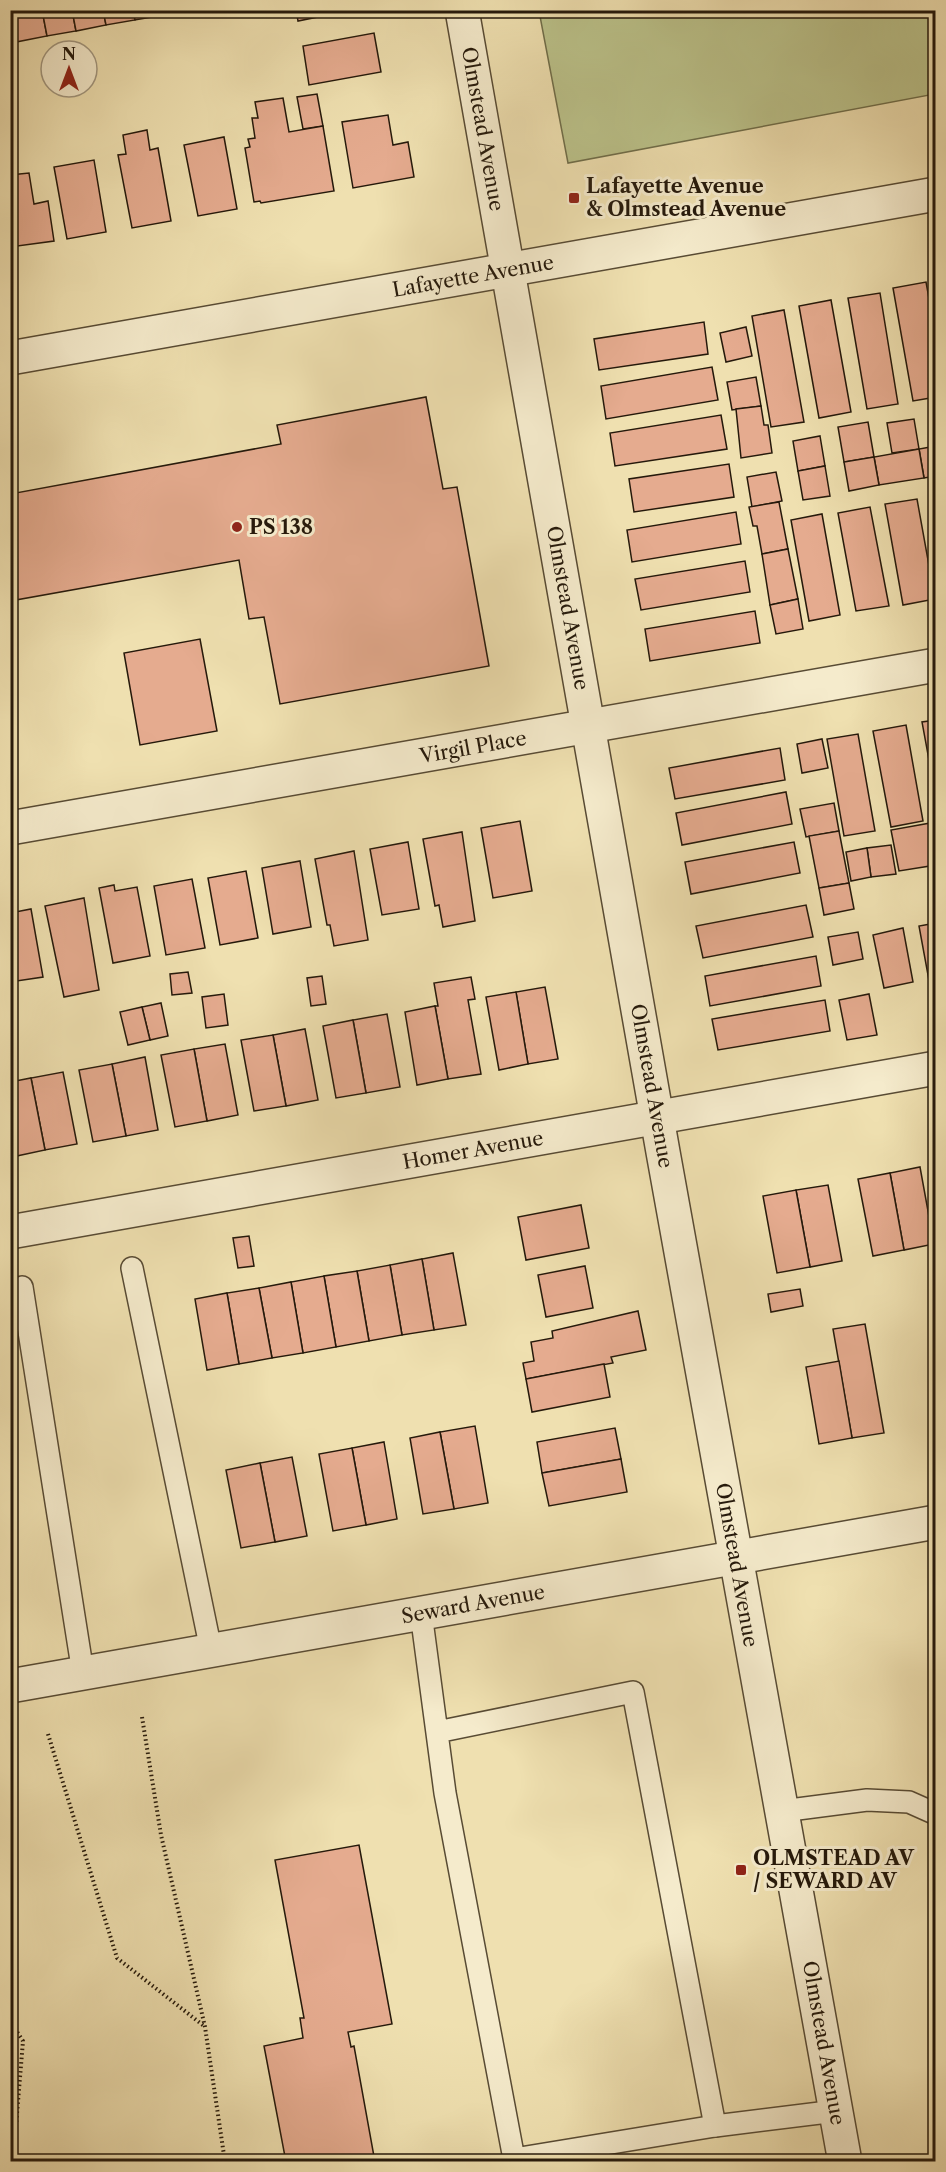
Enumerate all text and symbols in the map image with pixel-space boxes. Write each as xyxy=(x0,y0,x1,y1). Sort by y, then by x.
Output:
north arrow xyxy=(39,39,99,99)
text: N xyxy=(62,44,76,64)
street label: Olmstead Avenue xyxy=(457,45,509,213)
place label: Lafayette Avenue & Olmstead Avenue xyxy=(586,174,786,221)
marker: Lafayette Avenue & Olmstead Avenue xyxy=(567,191,581,205)
street label: Lafayette Avenue xyxy=(390,250,556,302)
place label: PS 138 xyxy=(249,515,313,539)
marker: PS 138 xyxy=(230,520,244,534)
street label: Olmstead Avenue xyxy=(542,524,594,692)
street label: Virgil Place xyxy=(417,726,528,768)
street label: Olmstead Avenue xyxy=(626,1002,678,1170)
street label: Homer Avenue xyxy=(401,1126,545,1174)
street label: Olmstead Avenue xyxy=(711,1481,763,1649)
street label: Seward Avenue xyxy=(399,1580,547,1628)
place label: OLMSTEAD AV / SEWARD AV xyxy=(753,1846,915,1893)
marker: OLMSTEAD AV / SEWARD AV xyxy=(734,1863,748,1877)
street label: Olmstead Avenue xyxy=(798,1959,850,2127)

